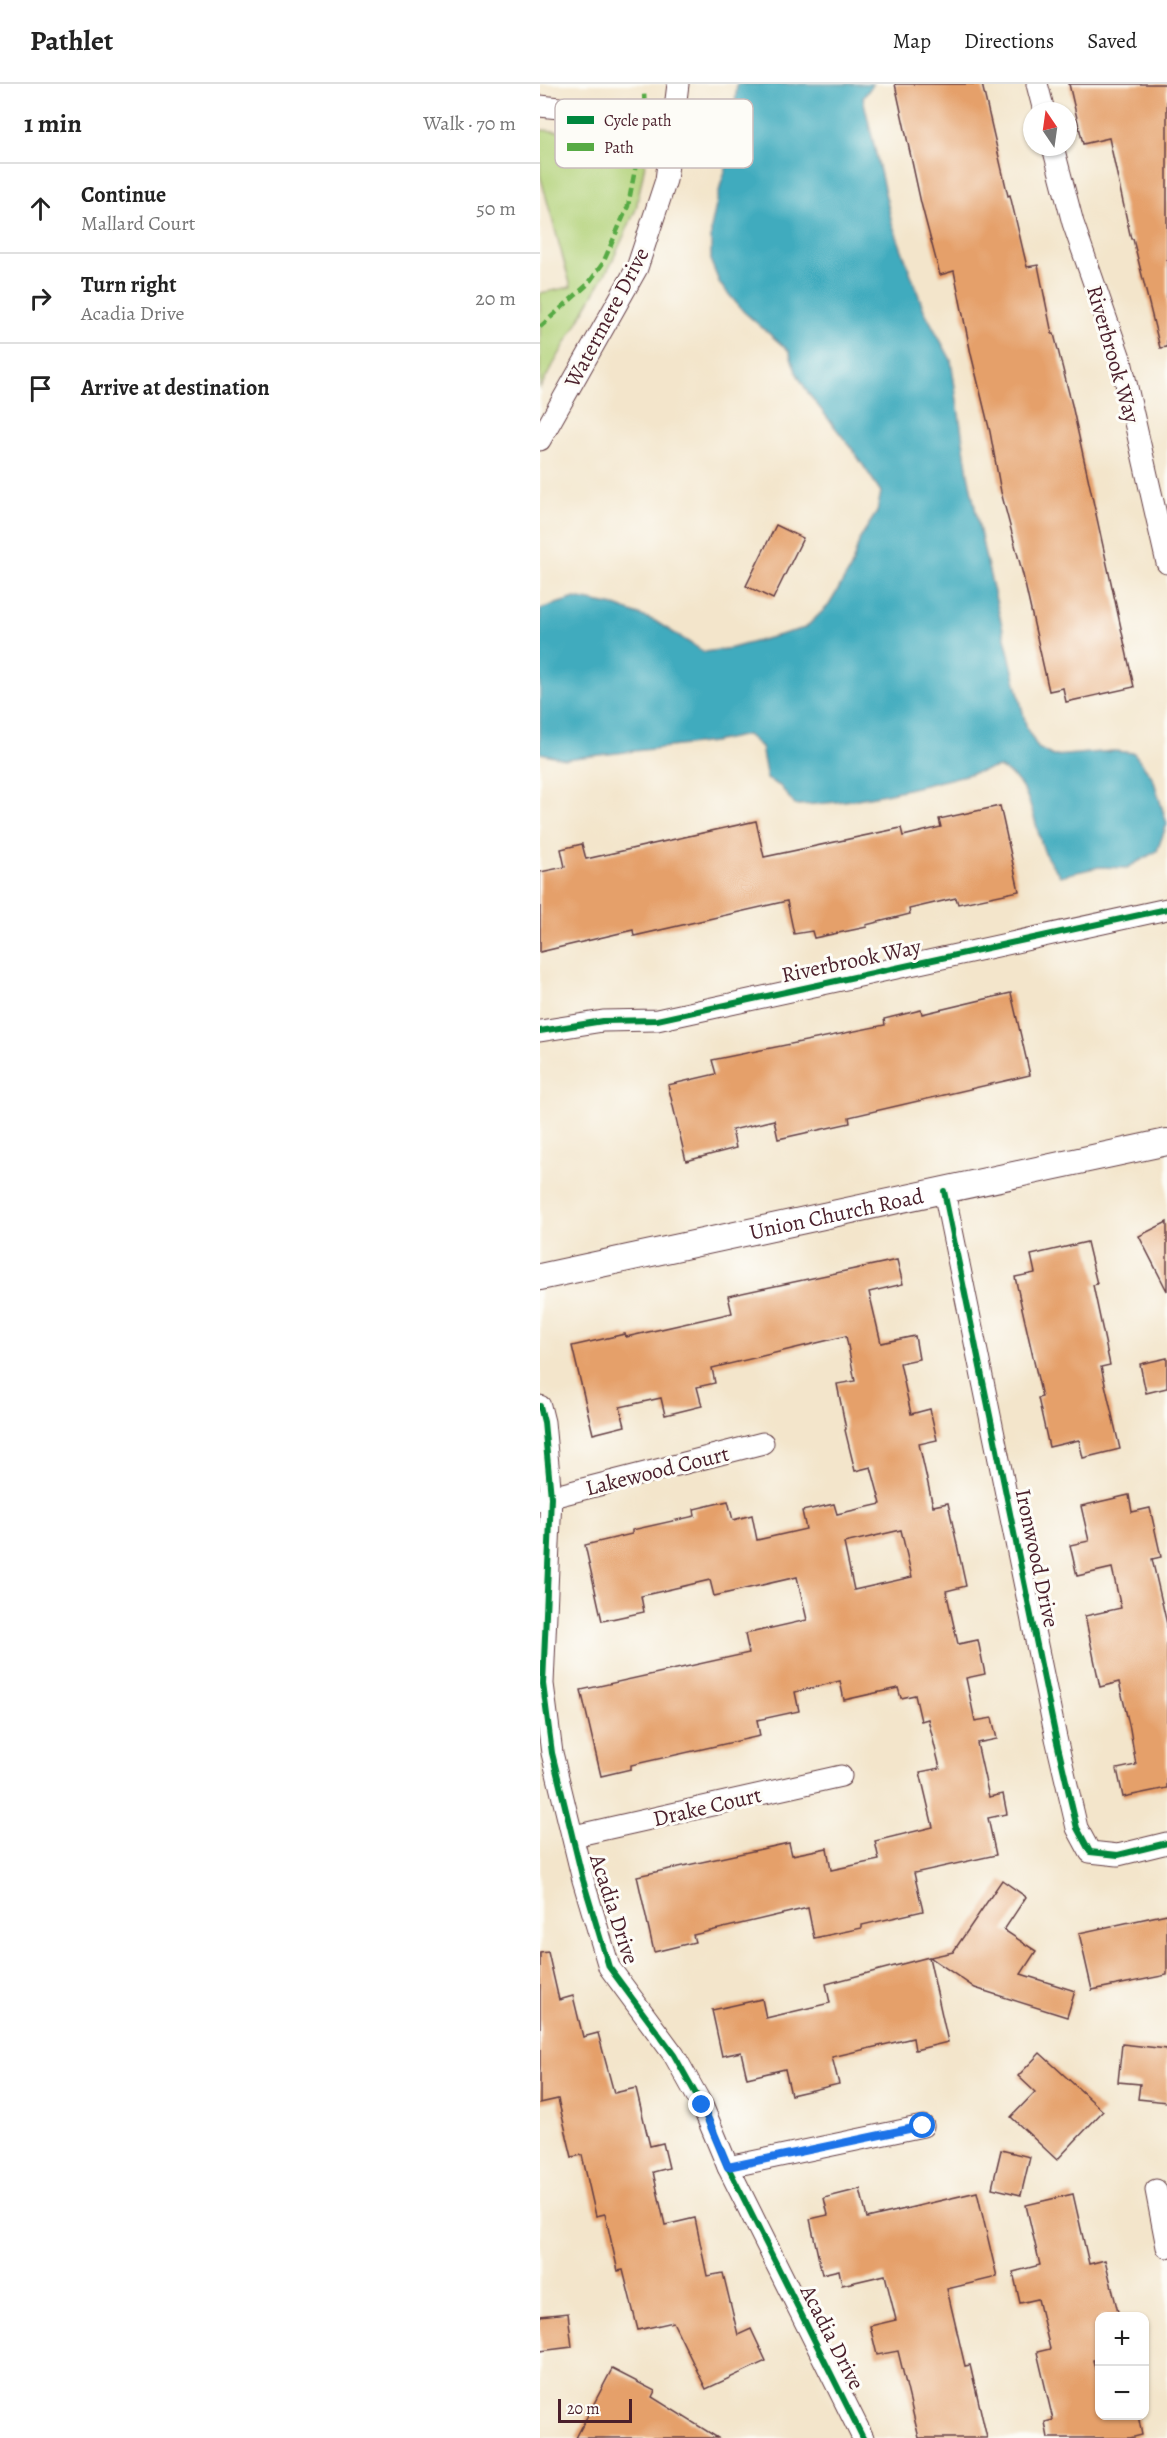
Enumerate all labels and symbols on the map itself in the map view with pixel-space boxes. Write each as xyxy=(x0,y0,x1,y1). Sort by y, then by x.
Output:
legend xyxy=(555,99,753,168)
north arrow xyxy=(1023,102,1077,156)
text: Cycle path xyxy=(604,110,672,132)
text: Path xyxy=(604,137,634,159)
street label: Watermere Drive xyxy=(557,242,656,394)
street label: Riverbrook Way xyxy=(1079,282,1147,427)
street label: Riverbrook Way xyxy=(779,931,924,990)
street label: Union Church Road xyxy=(747,1181,926,1248)
street label: Lakewood Court xyxy=(582,1439,732,1503)
street label: Ironwood Drive xyxy=(1008,1486,1066,1630)
street label: Drake Court xyxy=(650,1780,764,1834)
street label: Acadia Drive xyxy=(582,1850,646,1968)
route end xyxy=(688,2091,714,2117)
route start xyxy=(909,2112,935,2138)
street label: Acadia Drive xyxy=(792,2279,871,2395)
scale bar xyxy=(558,2396,632,2424)

